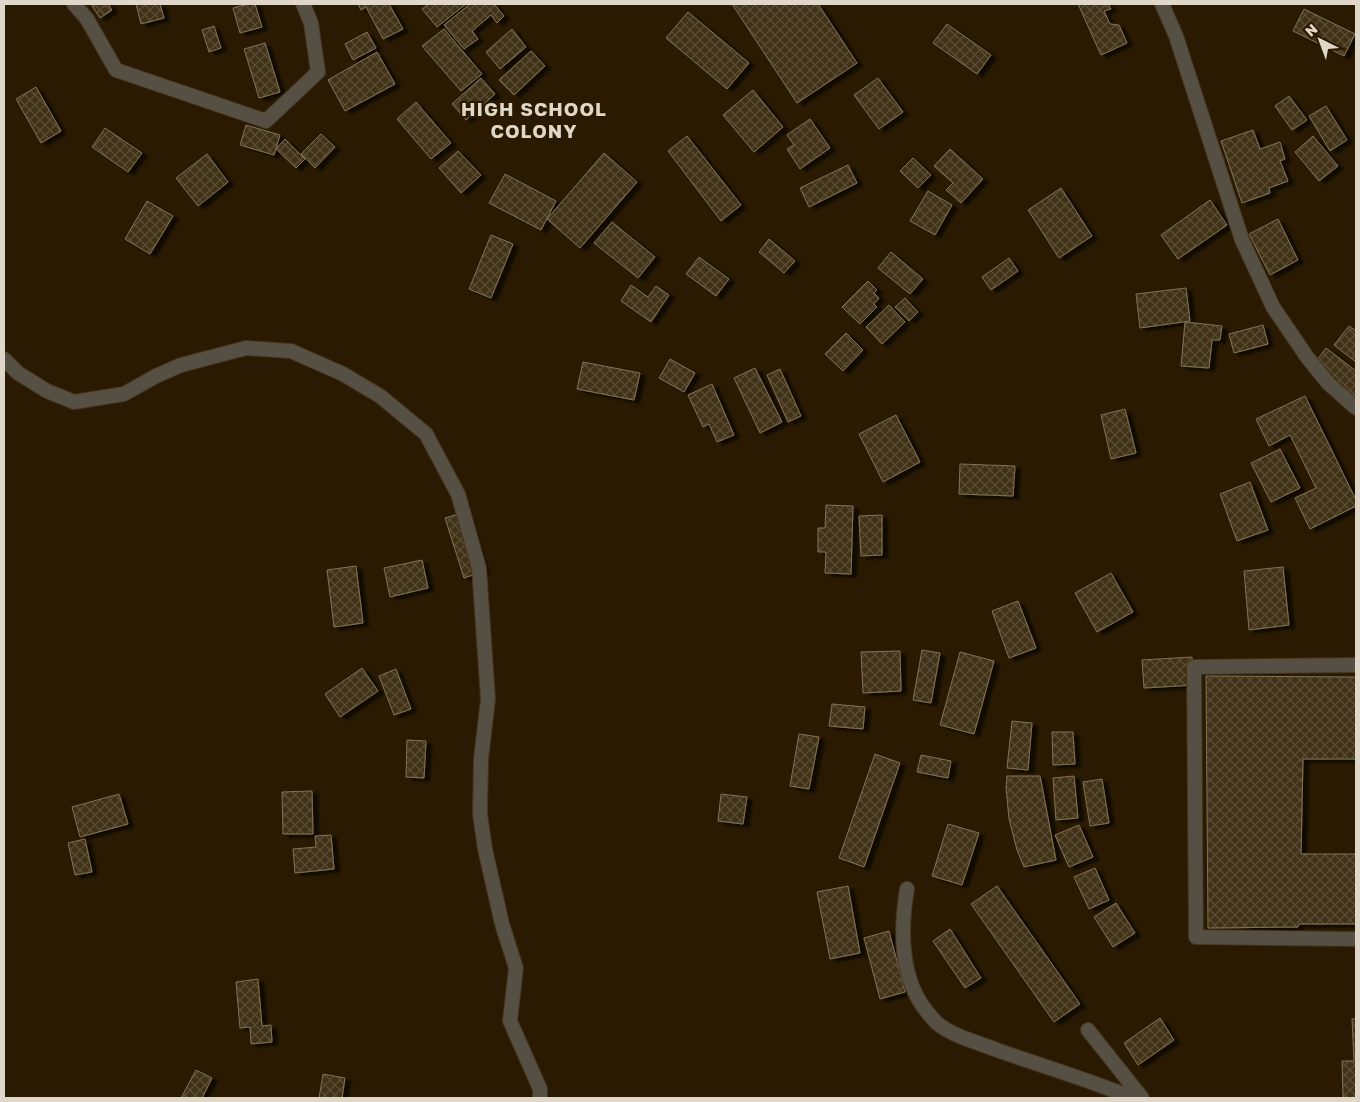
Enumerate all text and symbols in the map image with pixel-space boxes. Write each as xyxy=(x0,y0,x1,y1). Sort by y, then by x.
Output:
north arrow xyxy=(1295,15,1345,65)
text: N xyxy=(1301,20,1321,40)
district label: HIGH SCHOOL COLONY xyxy=(461,97,607,142)

